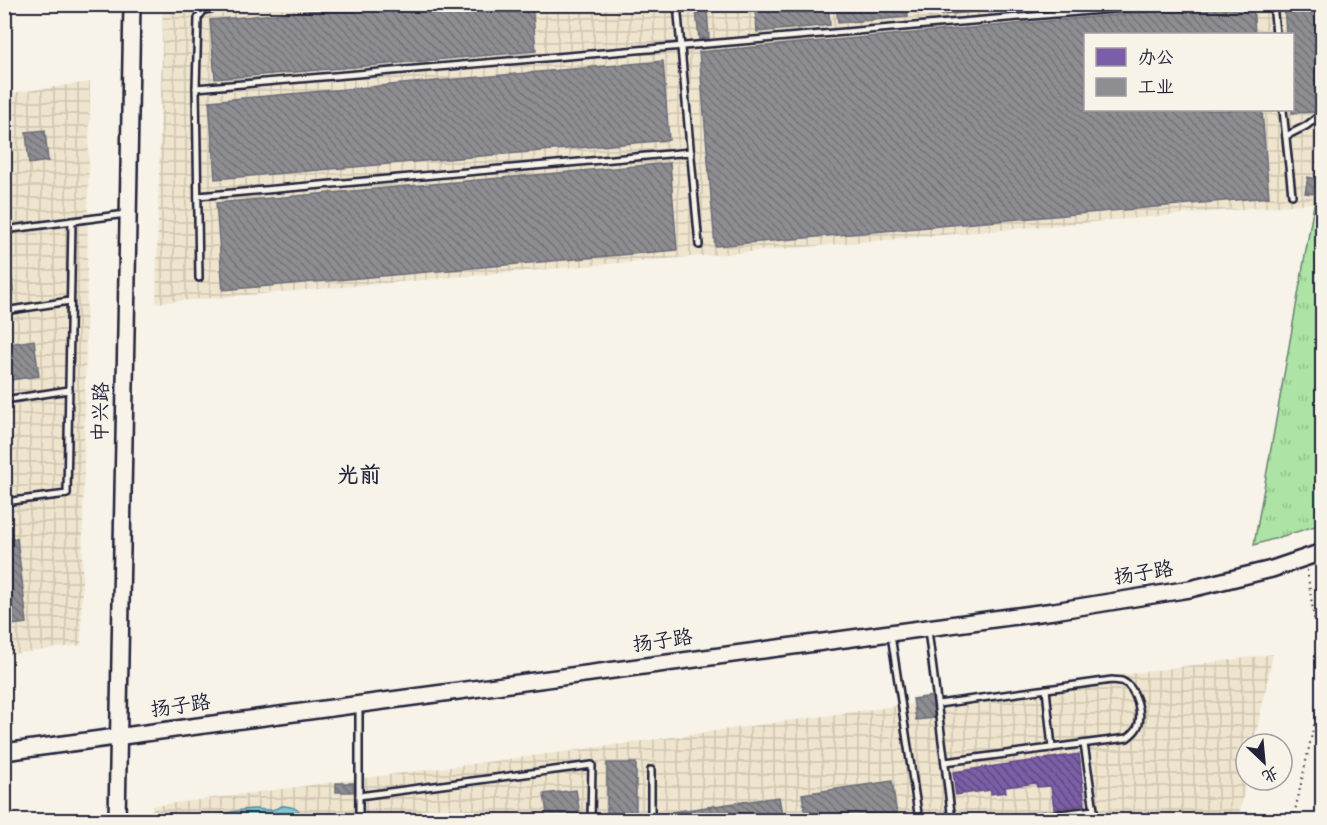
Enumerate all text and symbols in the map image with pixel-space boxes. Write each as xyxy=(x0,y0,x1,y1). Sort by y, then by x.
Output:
legend xyxy=(1084,33,1294,111)
text: 办公 xyxy=(1138,47,1174,72)
text: 工业 xyxy=(1138,77,1174,102)
street label: 中兴路 xyxy=(88,381,118,442)
district label: 光前 xyxy=(337,462,381,493)
street label: 扬子路 xyxy=(1112,556,1177,594)
street label: 扬子路 xyxy=(631,625,696,661)
street label: 扬子路 xyxy=(149,690,214,726)
north arrow xyxy=(1234,732,1294,792)
text: 北 xyxy=(1257,759,1282,787)

